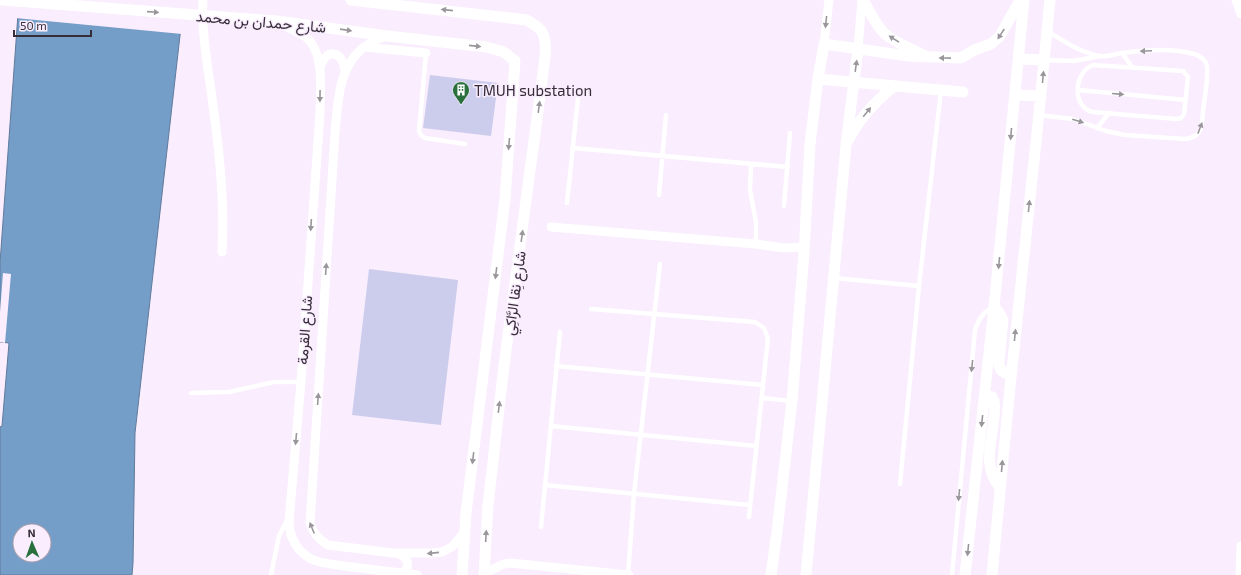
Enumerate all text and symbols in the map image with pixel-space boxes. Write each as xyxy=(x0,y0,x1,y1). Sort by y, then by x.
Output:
street label: شارع حمدان بن محمد xyxy=(195,6,327,39)
one-way arrow xyxy=(441,7,453,14)
one-way arrow xyxy=(147,8,159,15)
scale bar xyxy=(14,12,91,38)
one-way arrow xyxy=(823,16,830,28)
text: 50 m xyxy=(20,18,47,32)
one-way arrow xyxy=(340,27,353,33)
one-way arrow xyxy=(997,28,1004,40)
one-way arrow xyxy=(888,36,899,43)
one-way arrow xyxy=(469,43,481,50)
one-way arrow xyxy=(1139,48,1152,54)
one-way arrow xyxy=(939,54,951,61)
one-way arrow xyxy=(853,60,859,72)
one-way arrow xyxy=(1040,71,1046,83)
building icon: TMUH substation xyxy=(451,80,471,105)
place label: TMUH substation xyxy=(474,81,592,99)
one-way arrow xyxy=(317,90,323,103)
one-way arrow xyxy=(1112,90,1124,97)
one-way arrow xyxy=(535,101,542,113)
one-way arrow xyxy=(862,107,871,118)
one-way arrow xyxy=(1072,118,1084,124)
one-way arrow xyxy=(1197,122,1203,134)
one-way arrow xyxy=(1008,128,1015,140)
one-way arrow xyxy=(506,138,513,150)
one-way arrow xyxy=(1026,200,1033,212)
one-way arrow xyxy=(308,219,315,231)
one-way arrow xyxy=(519,230,525,242)
street label: شارع نِقا الرَّاكِي xyxy=(499,250,534,337)
one-way arrow xyxy=(995,257,1002,269)
one-way arrow xyxy=(323,263,330,275)
one-way arrow xyxy=(493,267,499,279)
street label: شارع القرمة xyxy=(293,295,318,365)
one-way arrow xyxy=(1012,329,1019,341)
one-way arrow xyxy=(969,360,975,372)
one-way arrow xyxy=(314,393,321,405)
one-way arrow xyxy=(496,401,502,413)
one-way arrow xyxy=(978,415,985,427)
one-way arrow xyxy=(293,433,300,445)
one-way arrow xyxy=(470,452,476,464)
one-way arrow xyxy=(999,460,1006,473)
one-way arrow xyxy=(956,489,963,501)
one-way arrow xyxy=(309,522,316,534)
north arrow xyxy=(12,523,52,563)
text: N xyxy=(27,526,36,539)
one-way arrow xyxy=(483,529,489,542)
one-way arrow xyxy=(964,544,971,556)
one-way arrow xyxy=(427,550,439,556)

